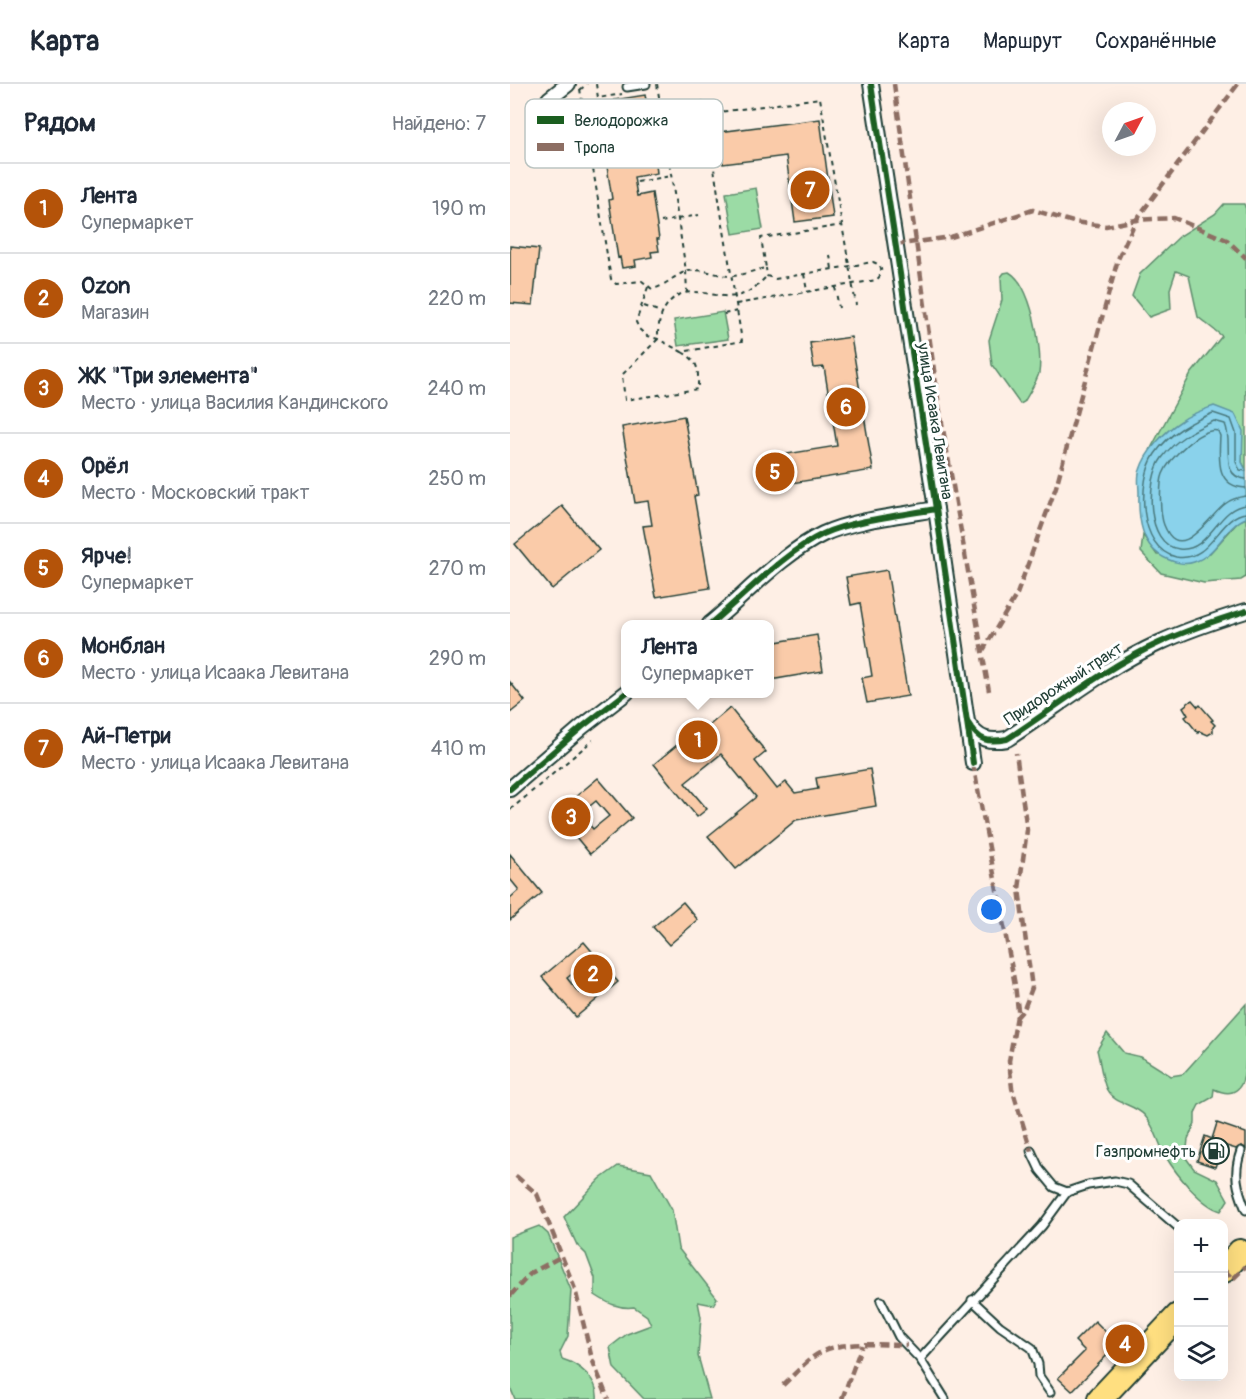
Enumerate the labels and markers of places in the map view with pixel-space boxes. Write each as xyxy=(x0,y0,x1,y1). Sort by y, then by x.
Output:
pin: 7 xyxy=(790,168,830,212)
pin: 6 xyxy=(826,384,866,430)
pin: 5 xyxy=(756,450,794,494)
pin: 1 xyxy=(678,718,717,762)
pin: 3 xyxy=(552,794,590,840)
pin: 2 xyxy=(574,952,613,996)
fuel station icon: Газпромнефть xyxy=(1201,1136,1231,1166)
place label: Газпромнефть xyxy=(1096,1142,1196,1162)
pin: 4 xyxy=(1106,1322,1144,1366)

